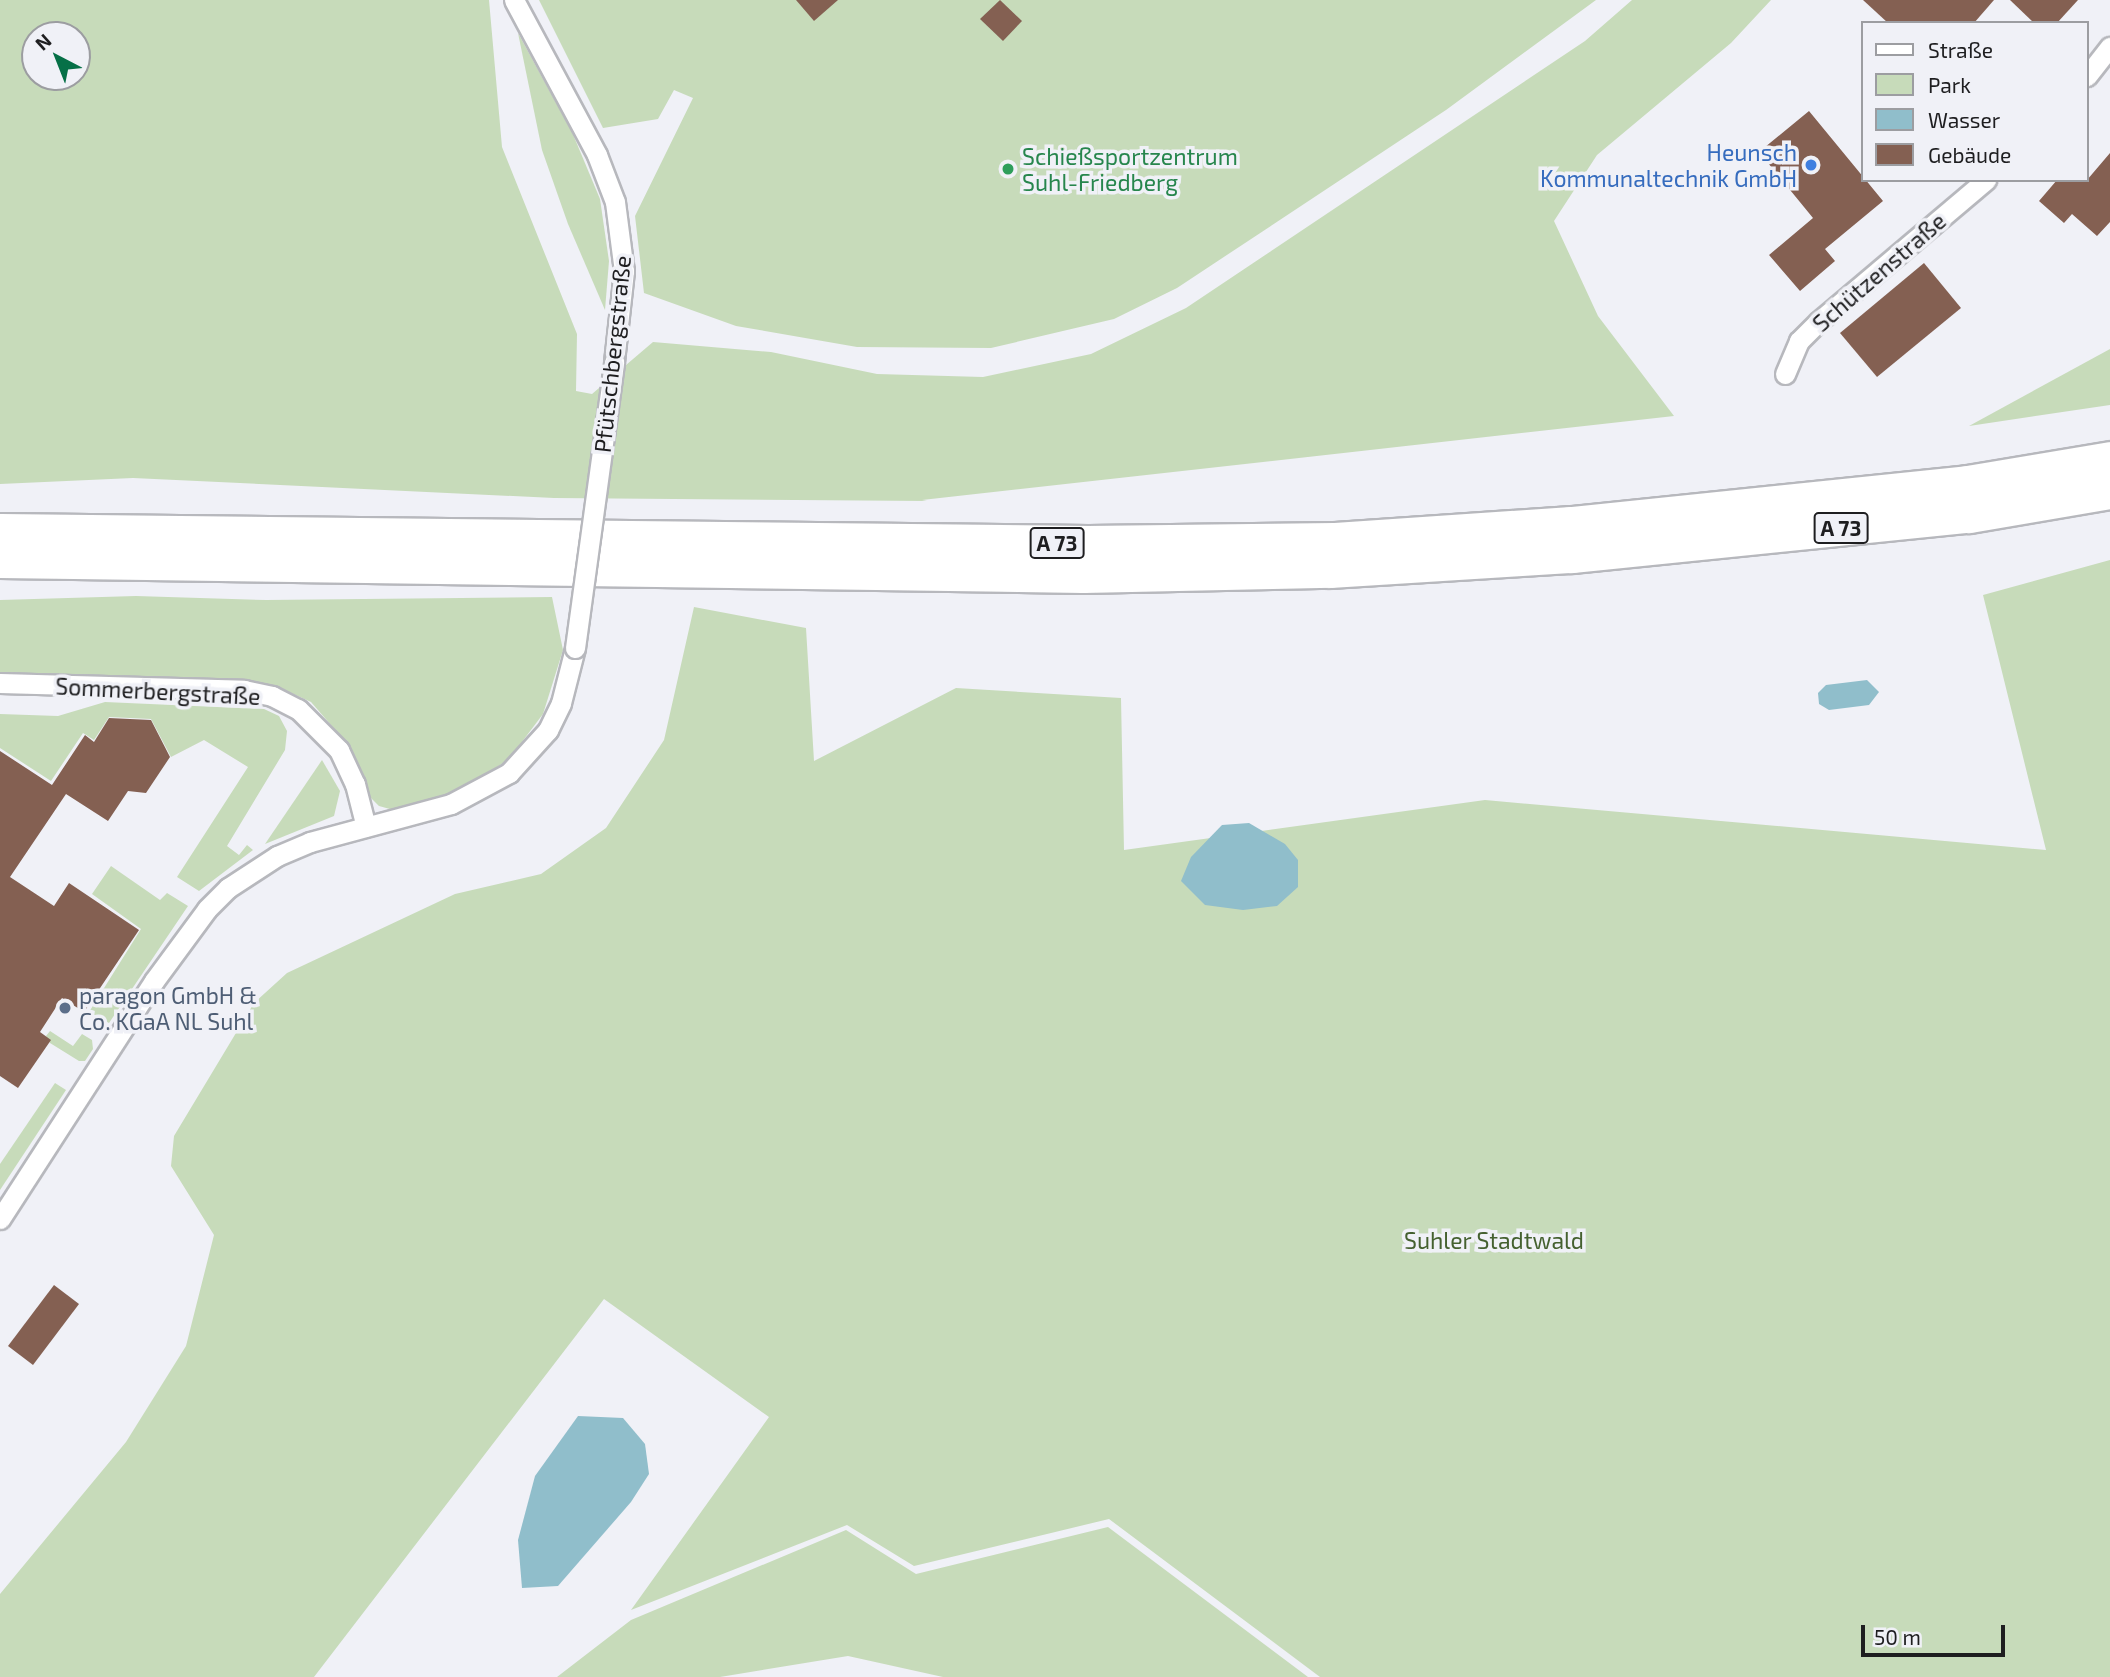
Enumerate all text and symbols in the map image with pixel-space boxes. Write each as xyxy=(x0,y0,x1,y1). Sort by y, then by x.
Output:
north arrow xyxy=(21,21,91,91)
legend xyxy=(1862,21,2089,182)
text: N xyxy=(30,28,56,55)
text: Straße xyxy=(1928,37,1993,62)
text: Park xyxy=(1928,72,1971,97)
text: Wasser xyxy=(1928,107,2000,132)
place label: Heunsch Kommunaltechnik GmbH xyxy=(1540,138,1797,192)
place label: Schießsportzentrum Suhl-Friedberg xyxy=(1022,142,1238,196)
text: Gebäude xyxy=(1928,142,2011,167)
marker: Heunsch Kommunaltechnik GmbH xyxy=(1803,157,1819,173)
marker: Schießsportzentrum Suhl-Friedberg xyxy=(1000,161,1016,177)
street label: Schützenstraße xyxy=(1807,207,1951,337)
street label: Pfütschbergstraße xyxy=(588,254,636,454)
road number: A 73 xyxy=(1813,510,1869,546)
road number: A 73 xyxy=(1029,526,1085,560)
street label: Sommerbergstraße xyxy=(55,672,261,710)
place label: paragon GmbH & Co. KGaA NL Suhl xyxy=(79,981,257,1035)
marker: paragon GmbH & Co. KGaA NL Suhl xyxy=(57,1000,73,1016)
park label: Suhler Stadtwald xyxy=(1404,1226,1584,1254)
scale bar xyxy=(1865,1610,2008,1654)
text: 50 m xyxy=(1874,1624,1921,1649)

